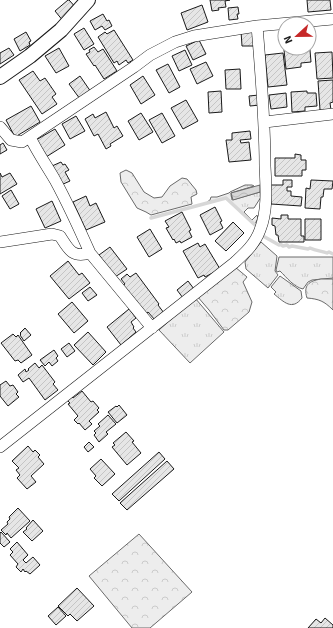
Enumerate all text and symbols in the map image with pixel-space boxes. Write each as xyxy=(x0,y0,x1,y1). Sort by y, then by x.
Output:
north arrow xyxy=(277,16,317,56)
text: N xyxy=(280,33,297,46)

